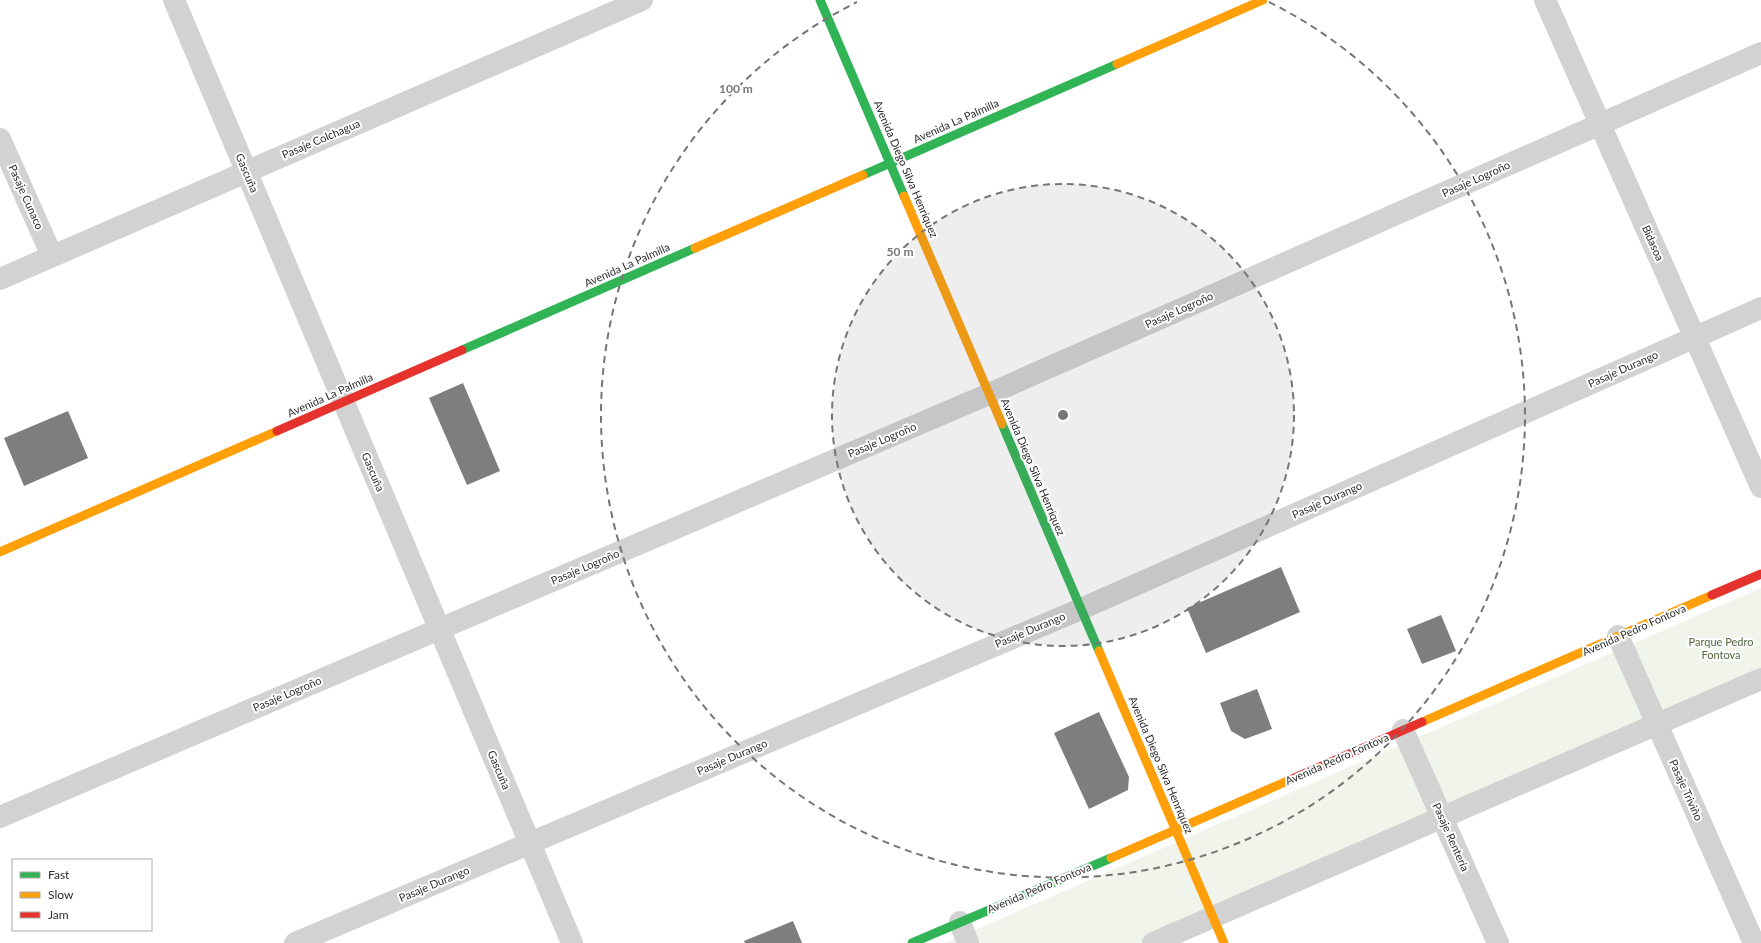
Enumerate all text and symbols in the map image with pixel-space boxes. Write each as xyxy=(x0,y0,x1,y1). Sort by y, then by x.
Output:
text: 100 m xyxy=(719,81,753,96)
street label: Avenida La Palmilla xyxy=(911,96,1001,145)
street label: Avenida Diego Silva Henríquez xyxy=(872,98,941,239)
street label: Pasaje Colchagua xyxy=(280,116,362,161)
street label: Gascuña xyxy=(233,151,261,194)
street label: Pasaje Logroño xyxy=(1440,158,1512,199)
street label: Pasaje Cunaco xyxy=(6,162,47,231)
street label: Bidasoa xyxy=(1640,223,1667,263)
street label: Avenida La Palmilla xyxy=(582,240,672,289)
text: 50 m xyxy=(887,244,913,259)
street label: Pasaje Logroño xyxy=(1143,289,1215,330)
street label: Pasaje Durango xyxy=(1586,347,1660,390)
street label: Avenida La Palmilla xyxy=(285,370,375,419)
street label: Avenida Diego Silva Henríquez xyxy=(999,396,1068,537)
centre of rings xyxy=(1056,408,1070,422)
street label: Pasaje Logroño xyxy=(846,419,918,460)
street label: Gascuña xyxy=(359,450,387,493)
street label: Pasaje Durango xyxy=(1290,478,1364,521)
street label: Pasaje Logroño xyxy=(549,546,621,587)
street label: Avenida Pedro Fontova xyxy=(1580,601,1687,658)
street label: Pasaje Durango xyxy=(993,609,1067,650)
park label: Parque Pedro Fontova xyxy=(1689,635,1753,661)
street label: Pasaje Logroño xyxy=(251,673,323,714)
street label: Avenida Diego Silva Henríquez xyxy=(1127,694,1196,835)
street label: Avenida Pedro Fontova xyxy=(1283,730,1390,787)
street label: Pasaje Durango xyxy=(695,736,769,777)
street label: Gascuña xyxy=(485,748,513,791)
street label: Pasaje Triviño xyxy=(1667,757,1706,822)
street label: Pasaje Rentería xyxy=(1431,801,1472,873)
legend xyxy=(12,859,152,931)
street label: Avenida Pedro Fontova xyxy=(985,860,1093,915)
street label: Pasaje Durango xyxy=(397,863,471,904)
text: Fast xyxy=(48,867,70,882)
text: Slow xyxy=(48,887,74,902)
text: Jam xyxy=(48,907,69,922)

